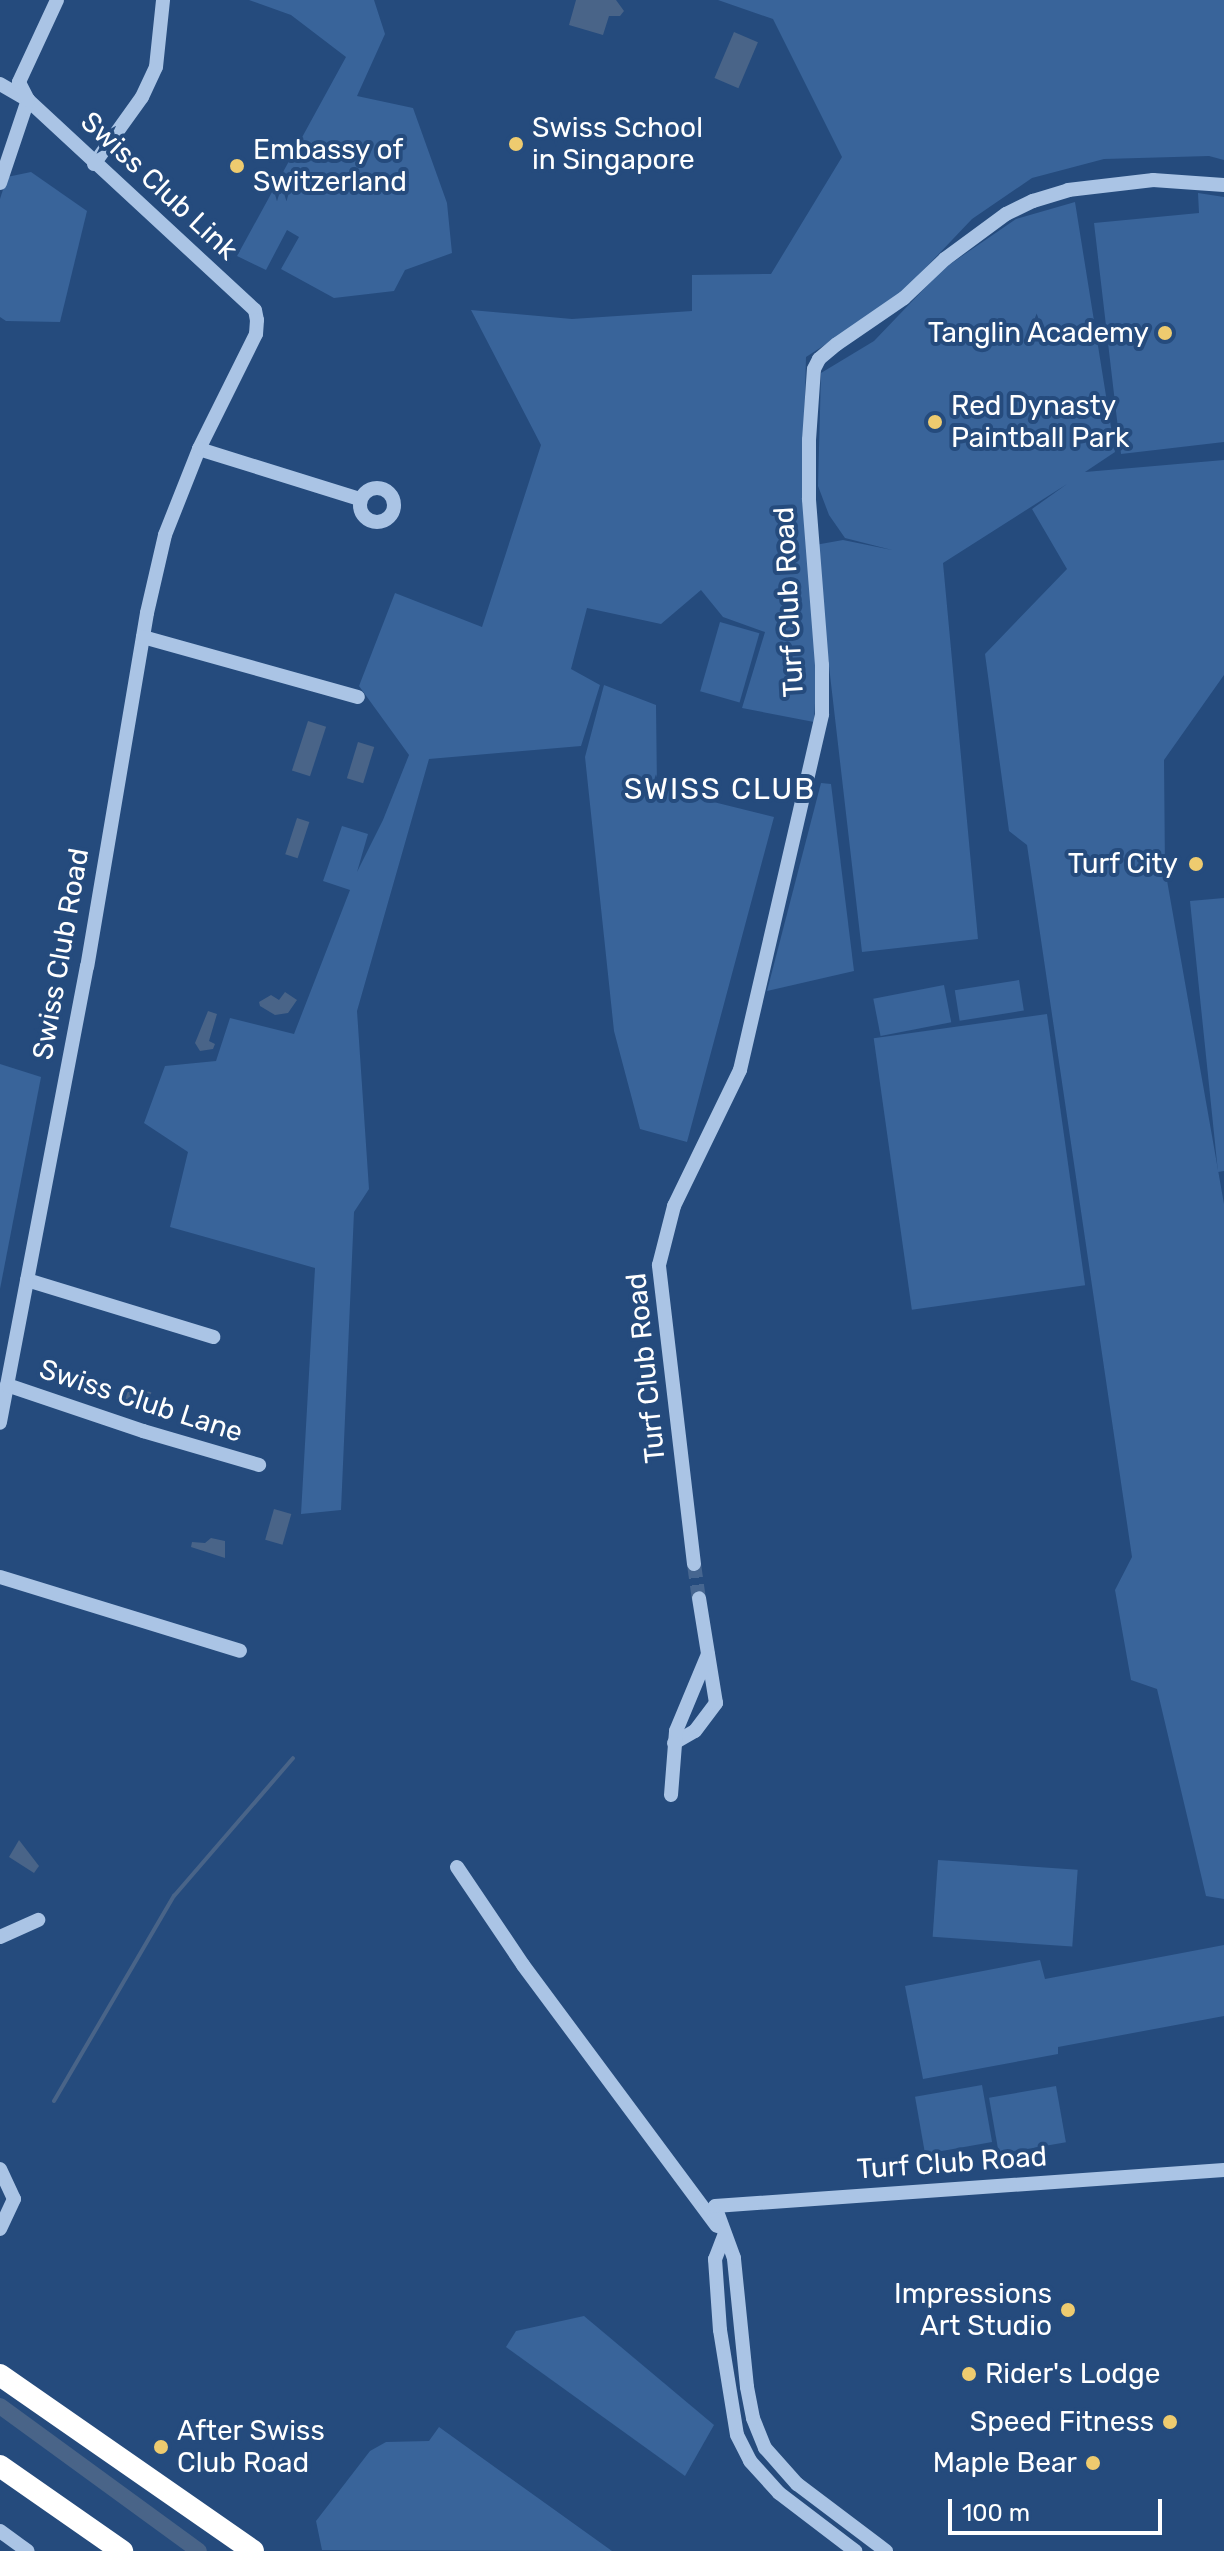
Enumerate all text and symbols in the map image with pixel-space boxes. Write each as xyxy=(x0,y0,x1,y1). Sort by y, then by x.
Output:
street label: Swiss Club Link xyxy=(74,105,244,267)
place label: Swiss School in Singapore xyxy=(532,111,703,177)
place label: Embassy of Switzerland xyxy=(253,133,407,199)
marker: Swiss School in Singapore xyxy=(507,135,525,153)
marker: Embassy of Switzerland xyxy=(228,157,246,175)
place label: Tanglin Academy xyxy=(927,316,1149,350)
marker: Tanglin Academy xyxy=(1156,324,1174,342)
place label: Red Dynasty Paintball Park xyxy=(951,389,1129,455)
marker: Red Dynasty Paintball Park xyxy=(926,413,944,431)
street label: Turf Club Road xyxy=(767,506,811,698)
district label: SWISS CLUB xyxy=(624,771,816,807)
street label: Swiss Club Road xyxy=(26,846,96,1062)
place label: Turf City xyxy=(1067,847,1178,881)
marker: Turf City xyxy=(1185,853,1207,875)
street label: Turf Club Road xyxy=(619,1271,673,1465)
street label: Swiss Club Lane xyxy=(35,1352,247,1450)
street label: Turf Club Road xyxy=(855,2140,1049,2186)
place label: Impressions Art Studio xyxy=(894,2277,1052,2343)
marker: Impressions Art Studio xyxy=(1059,2301,1077,2319)
place label: Rider's Lodge xyxy=(985,2357,1160,2391)
marker: Rider's Lodge xyxy=(960,2365,978,2383)
place label: Speed Fitness xyxy=(970,2405,1154,2439)
marker: Speed Fitness xyxy=(1161,2413,1179,2431)
place label: After Swiss Club Road xyxy=(177,2414,325,2480)
marker: After Swiss Club Road xyxy=(152,2438,170,2456)
place label: Maple Bear xyxy=(933,2446,1077,2480)
marker: Maple Bear xyxy=(1084,2454,1102,2472)
scale bar xyxy=(952,2483,1166,2533)
text: 100 m xyxy=(962,2499,1030,2527)

